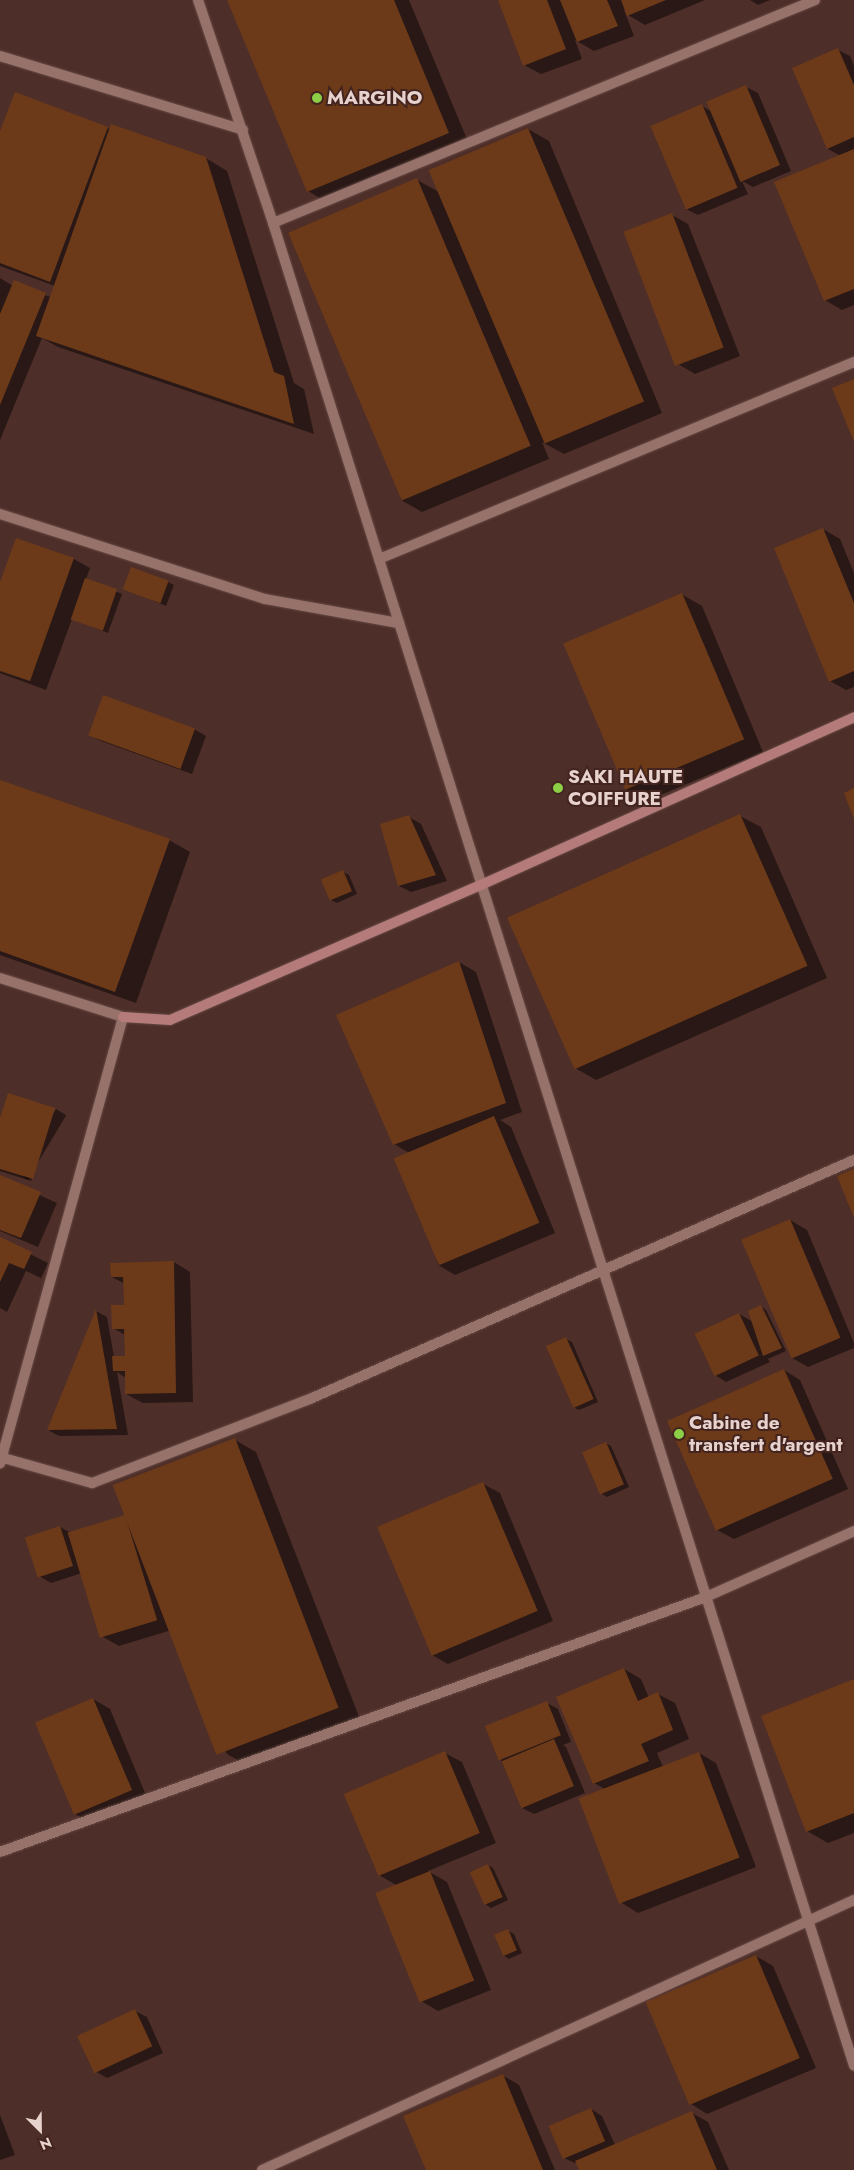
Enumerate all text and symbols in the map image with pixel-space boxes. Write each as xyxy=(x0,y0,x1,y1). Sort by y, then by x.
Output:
place label: MARGINO xyxy=(327,87,422,109)
marker: MARGINO xyxy=(311,92,323,104)
place label: SAKI HAUTE COIFFURE xyxy=(568,766,683,810)
marker: SAKI HAUTE COIFFURE xyxy=(552,782,564,794)
place label: Cabine de transfert d'argent xyxy=(689,1412,843,1456)
marker: Cabine de transfert d'argent xyxy=(673,1428,685,1440)
north arrow xyxy=(15,2105,65,2155)
text: N xyxy=(37,2132,55,2155)

